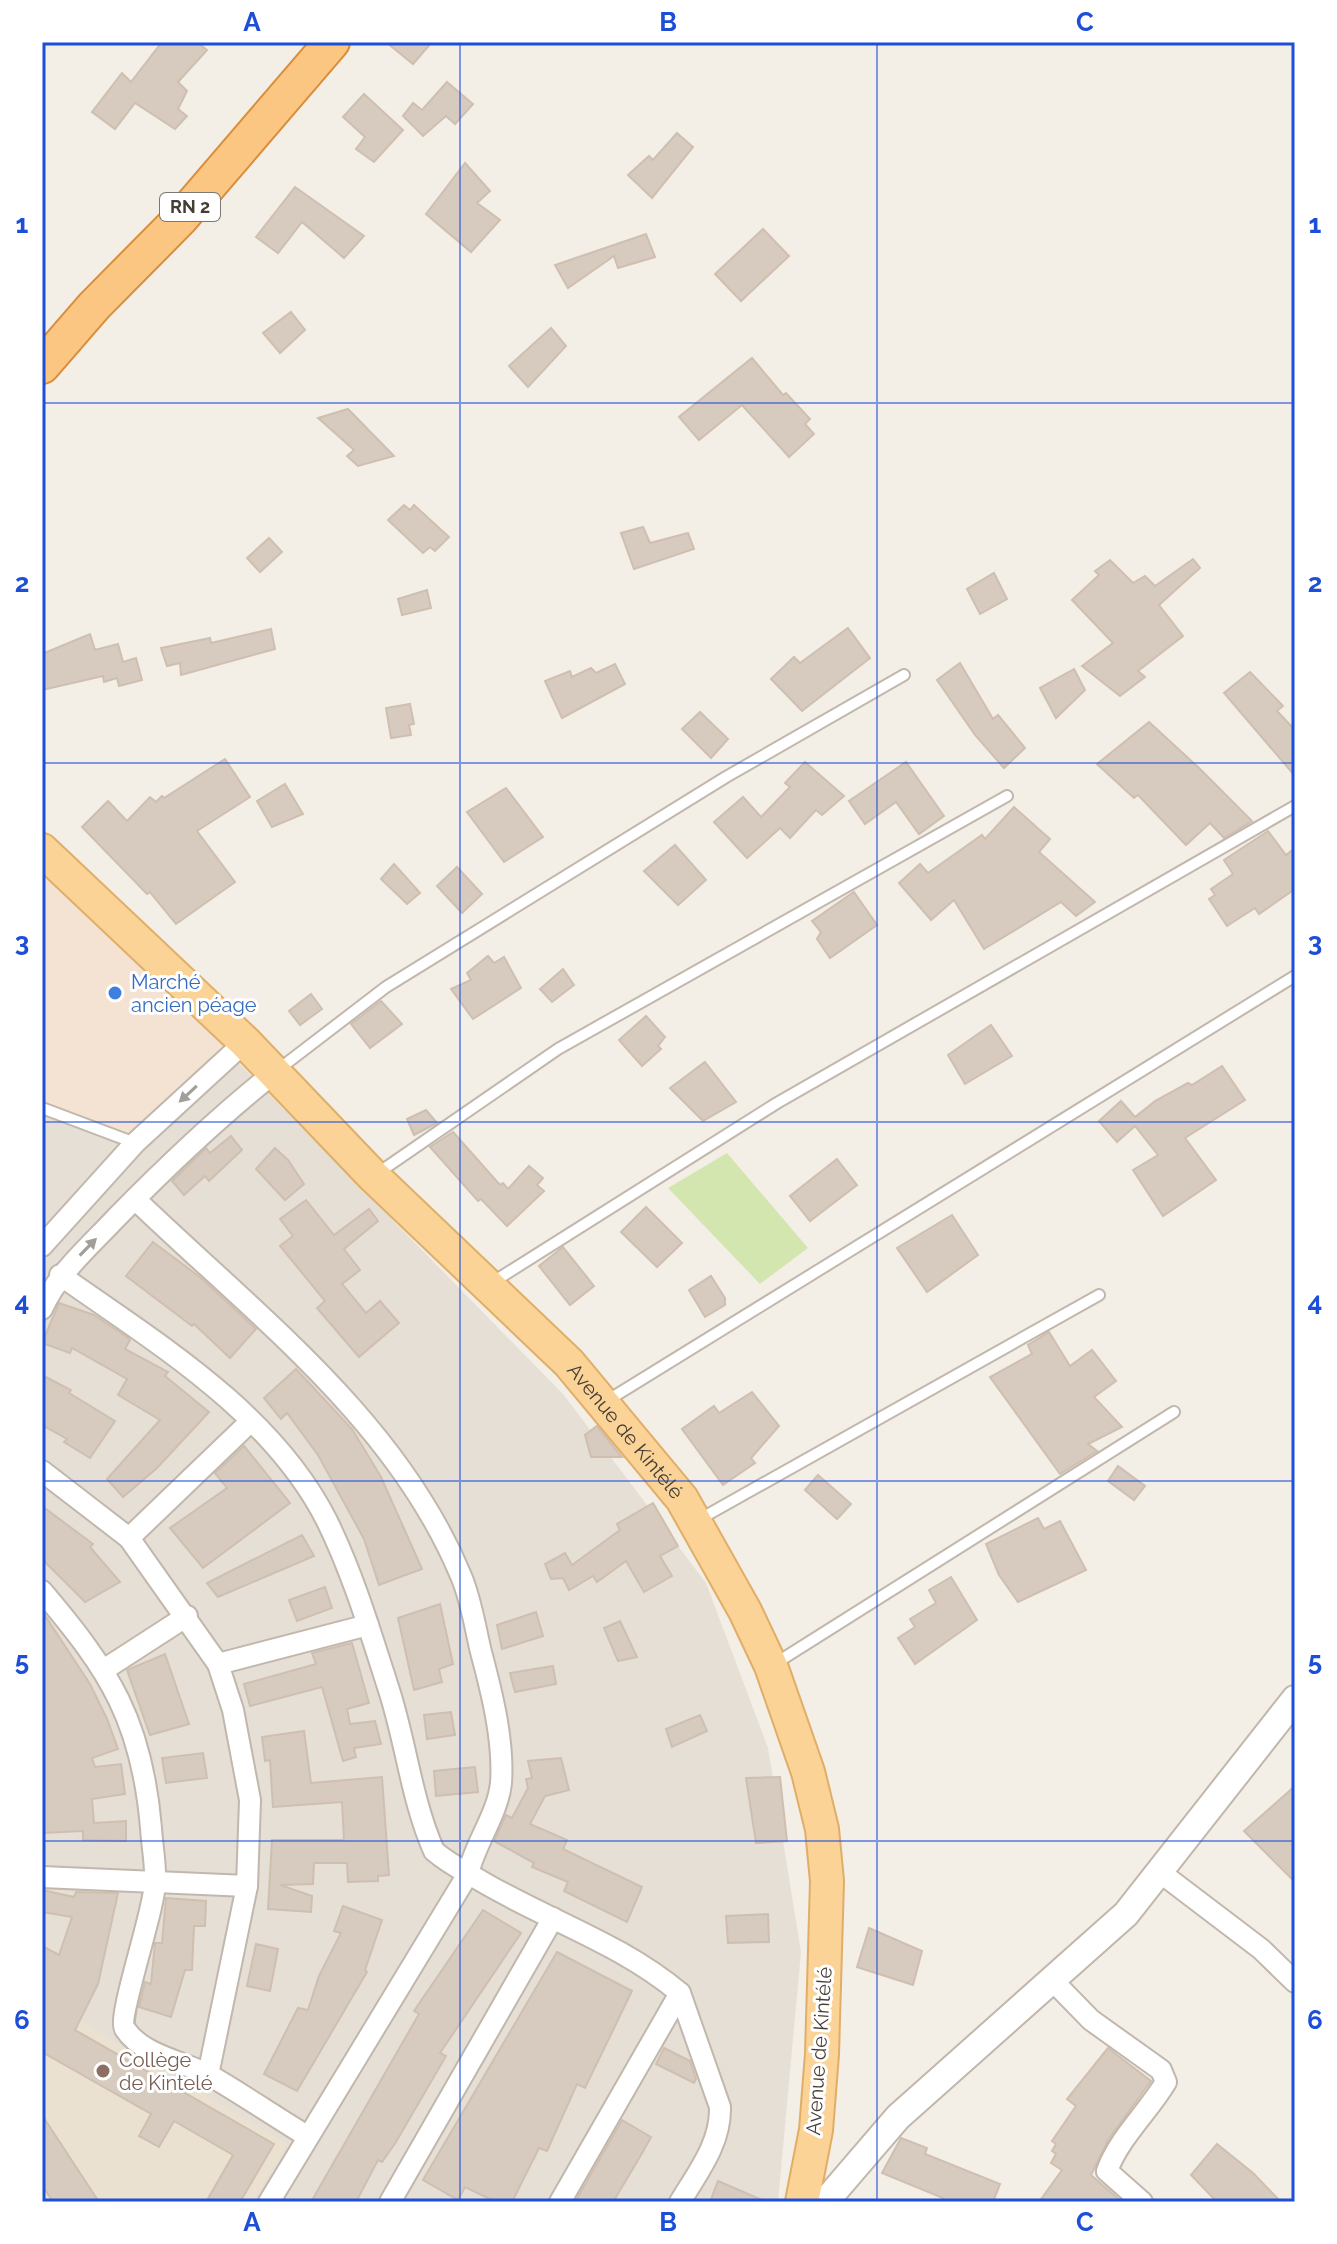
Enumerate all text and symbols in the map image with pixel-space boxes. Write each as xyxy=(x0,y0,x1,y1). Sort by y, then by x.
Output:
text: A xyxy=(243,7,261,37)
text: B xyxy=(659,7,677,37)
text: C xyxy=(1076,7,1094,37)
road number: RN 2 xyxy=(160,193,220,221)
text: 1 xyxy=(16,209,29,239)
text: 1 xyxy=(1309,209,1322,239)
text: 2 xyxy=(15,568,29,598)
text: 2 xyxy=(1308,568,1322,598)
text: 3 xyxy=(15,927,29,957)
text: 3 xyxy=(1308,927,1322,957)
place label: Marché ancien péage xyxy=(131,970,257,1017)
marker: Marché ancien péage xyxy=(106,984,124,1002)
one-way arrow xyxy=(178,1085,197,1103)
one-way arrow xyxy=(78,1238,97,1257)
text: 4 xyxy=(15,1287,29,1317)
text: 4 xyxy=(1308,1287,1322,1317)
street label: Avenue de Kintélé xyxy=(562,1358,689,1504)
text: 5 xyxy=(15,1646,29,1676)
text: 5 xyxy=(1308,1646,1322,1676)
street label: Avenue de Kintélé xyxy=(801,1966,837,2136)
text: 6 xyxy=(14,2005,30,2035)
text: 6 xyxy=(1307,2005,1323,2035)
place label: Collège de Kintelé xyxy=(119,2048,213,2095)
marker: Collège de Kintelé xyxy=(94,2062,112,2080)
text: A xyxy=(243,2207,261,2237)
text: B xyxy=(659,2207,677,2237)
text: C xyxy=(1076,2207,1094,2237)

